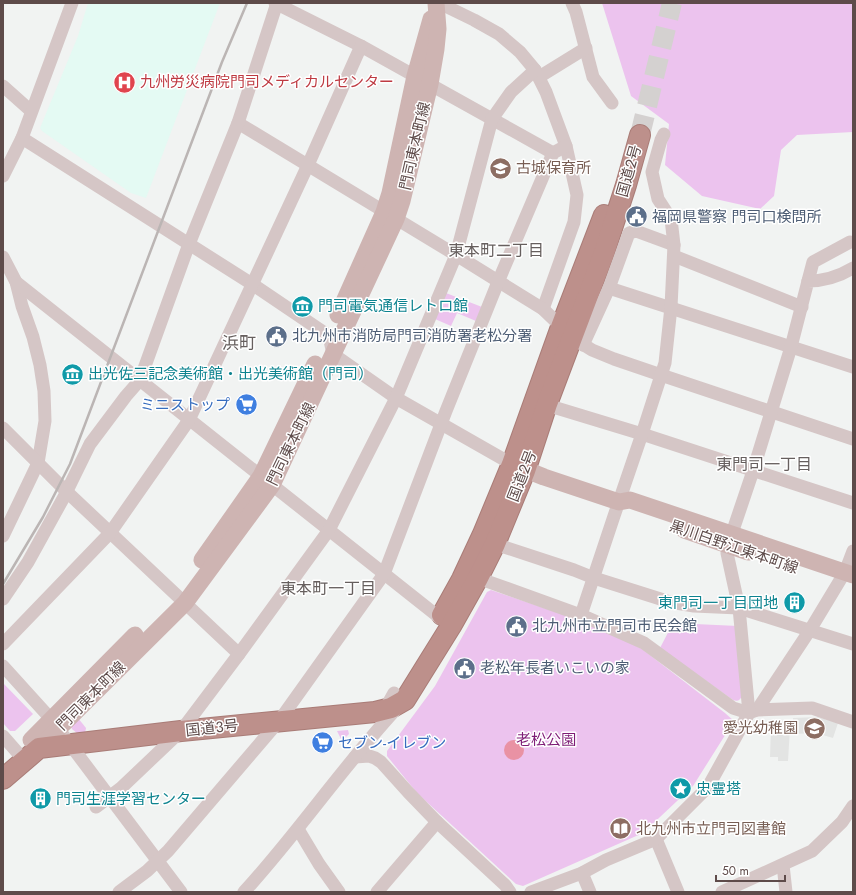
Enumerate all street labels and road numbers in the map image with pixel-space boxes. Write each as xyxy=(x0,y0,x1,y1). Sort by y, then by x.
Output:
street label: 門司東本町線 xyxy=(394,100,436,192)
street label: 国道2号 xyxy=(611,142,647,200)
street label: 門司東本町線 xyxy=(261,399,321,489)
street label: 国道2号 xyxy=(502,447,542,505)
street label: 黒川白野江東本町線 xyxy=(667,515,801,579)
street label: 門司東本町線 xyxy=(51,656,131,736)
street label: 国道3号 xyxy=(184,714,240,742)

